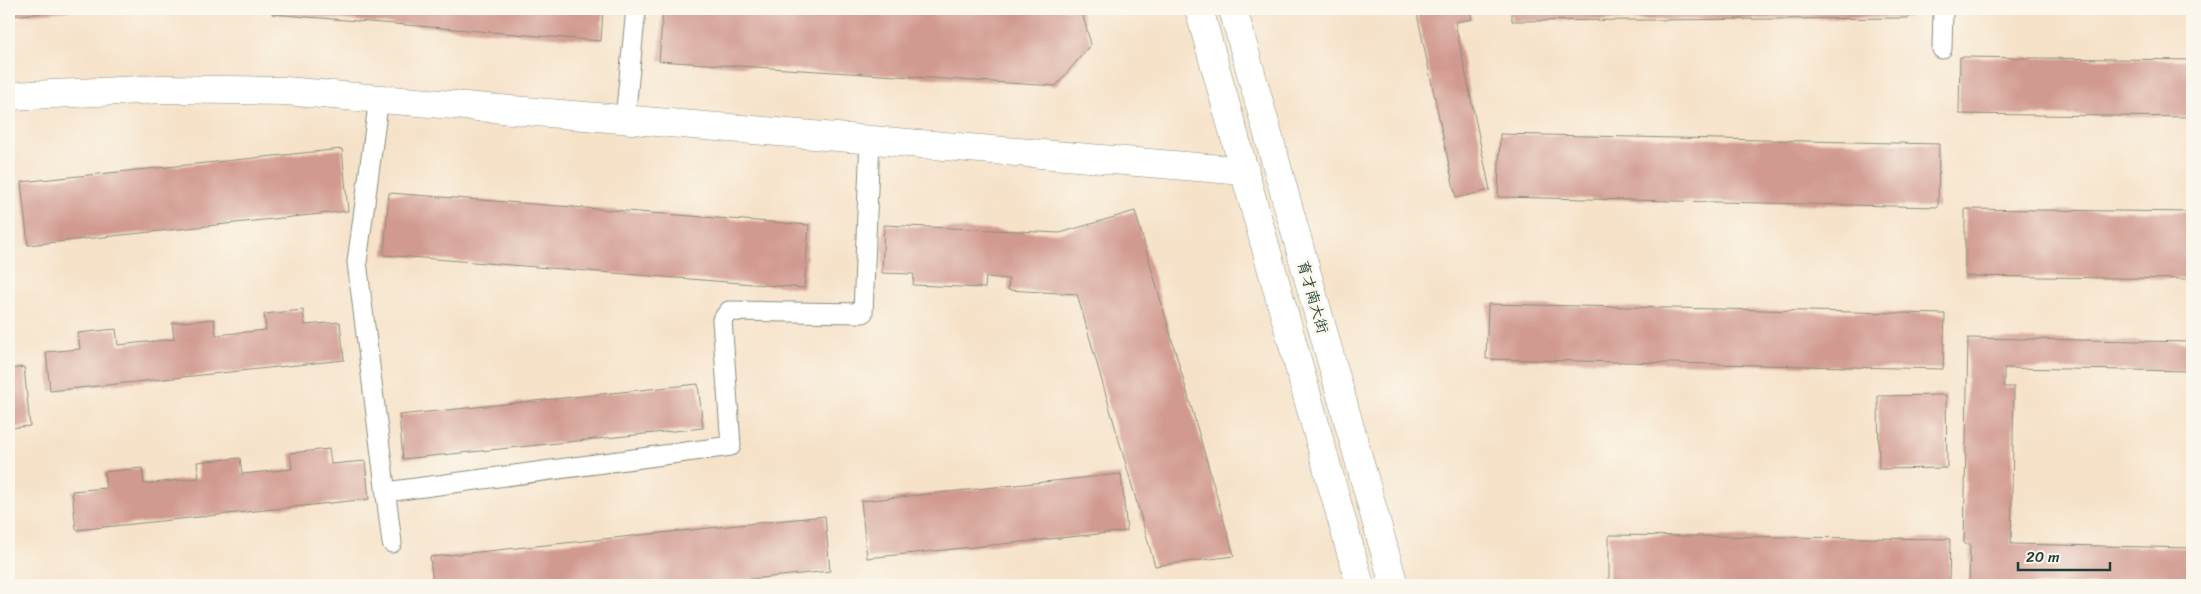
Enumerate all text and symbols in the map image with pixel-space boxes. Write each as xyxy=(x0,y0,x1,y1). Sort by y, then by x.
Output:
street label: 育才南大街 xyxy=(1290,257,1336,337)
scale bar xyxy=(2018,539,2111,571)
text: 20 m xyxy=(2026,544,2060,570)

